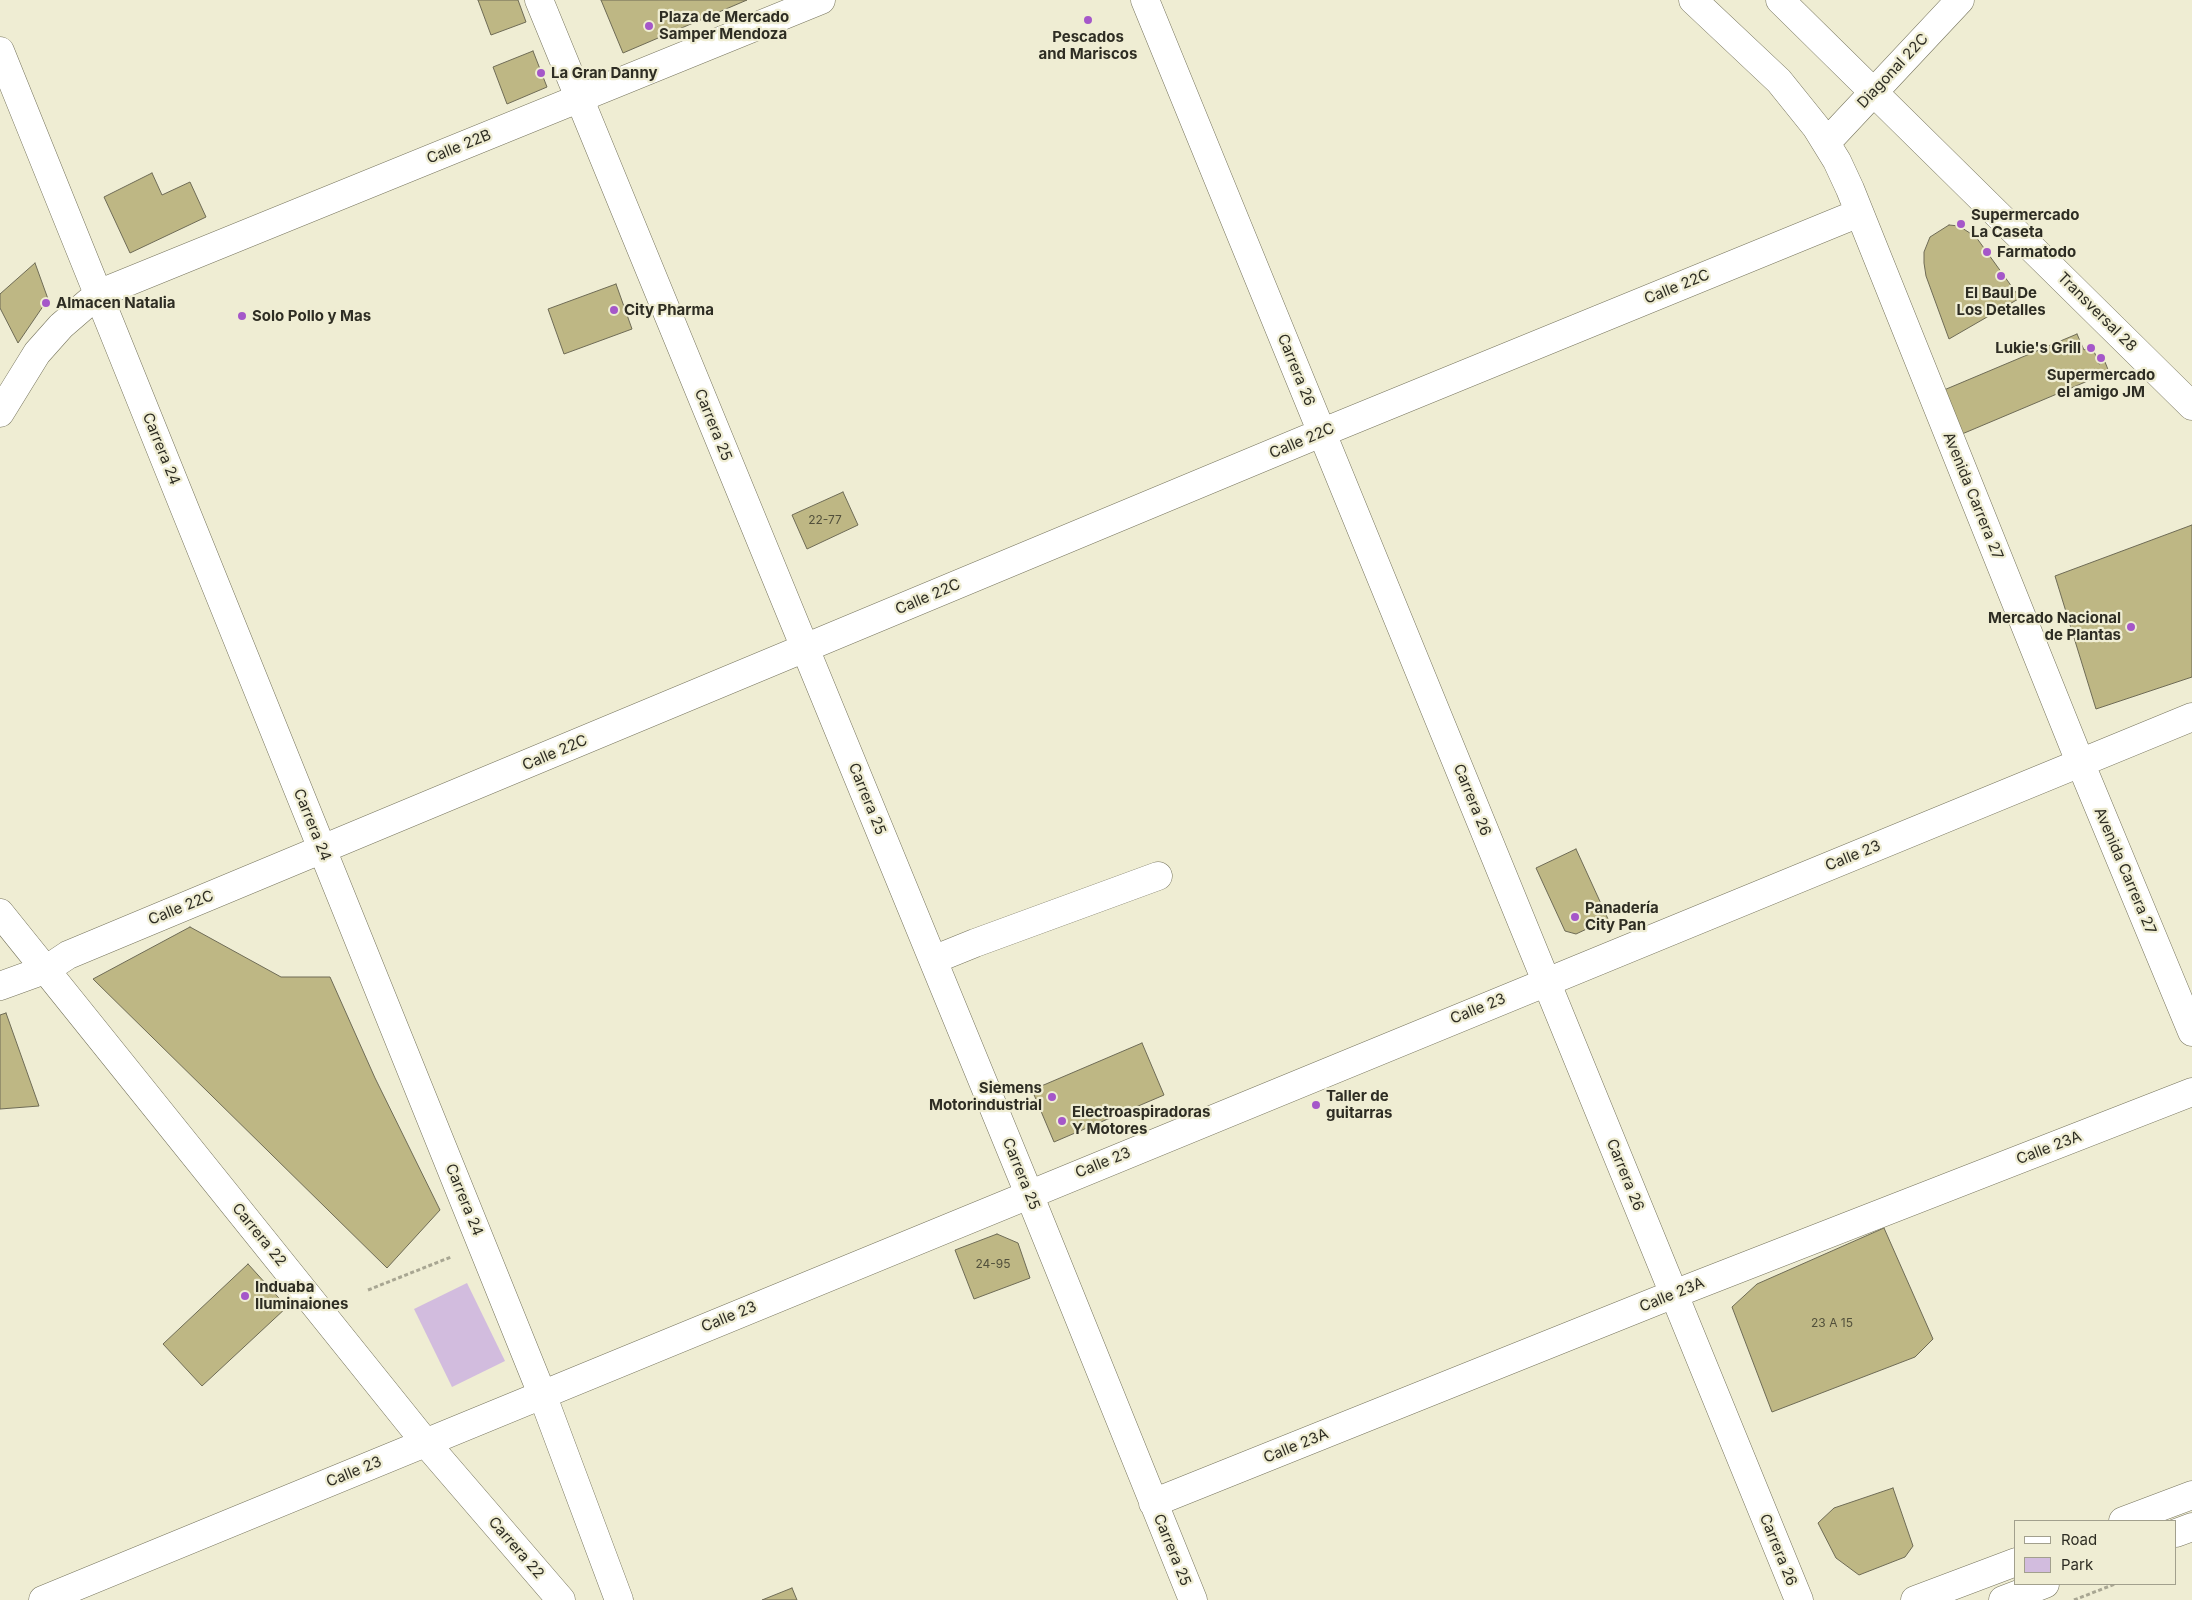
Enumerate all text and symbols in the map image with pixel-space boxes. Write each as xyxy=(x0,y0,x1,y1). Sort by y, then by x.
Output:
place label: Plaza de Mercado Samper Mendoza xyxy=(659,8,789,43)
marker: Pescados and Mariscos xyxy=(1082,14,1094,26)
marker: Plaza de Mercado Samper Mendoza xyxy=(643,20,655,32)
place label: Pescados and Mariscos xyxy=(1039,28,1137,63)
street label: Diagonal 22C xyxy=(1854,30,1932,112)
place label: La Gran Danny xyxy=(551,64,657,82)
marker: La Gran Danny xyxy=(535,67,547,79)
street label: Calle 22B xyxy=(424,126,494,168)
place label: Supermercado La Caseta xyxy=(1971,206,2079,241)
marker: Supermercado La Caseta xyxy=(1955,218,1967,230)
place label: Farmatodo xyxy=(1997,243,2076,261)
marker: Farmatodo xyxy=(1981,246,1993,258)
street label: Calle 22C xyxy=(1642,266,1712,308)
street label: Transversal 28 xyxy=(2054,269,2140,355)
marker: El Baul De Los Detalles xyxy=(1995,270,2007,282)
place label: El Baul De Los Detalles xyxy=(1956,284,2046,319)
place label: Almacen Natalia xyxy=(56,294,176,312)
marker: Almacen Natalia xyxy=(40,297,52,309)
place label: City Pharma xyxy=(624,301,714,319)
marker: City Pharma xyxy=(608,304,620,316)
place label: Solo Pollo y Mas xyxy=(252,307,371,325)
marker: Solo Pollo y Mas xyxy=(236,310,248,322)
street label: Carrera 26 xyxy=(1273,331,1319,409)
place label: Lukie's Grill xyxy=(1995,339,2081,357)
marker: Lukie's Grill xyxy=(2085,342,2097,354)
marker: Supermercado el amigo JM xyxy=(2095,352,2107,364)
place label: Supermercado el amigo JM xyxy=(2047,366,2155,401)
street label: Carrera 25 xyxy=(690,386,736,464)
street label: Carrera 24 xyxy=(138,410,184,488)
street label: Calle 22C xyxy=(1267,419,1337,463)
street label: Avenida Carrera 27 xyxy=(1939,430,2007,562)
house number: 22-77 xyxy=(808,513,842,527)
street label: Calle 22C xyxy=(893,575,963,619)
place label: Mercado Nacional de Plantas xyxy=(1988,609,2121,644)
marker: Mercado Nacional de Plantas xyxy=(2125,621,2137,633)
street label: Calle 22C xyxy=(520,731,590,775)
street label: Carrera 25 xyxy=(844,760,890,838)
street label: Carrera 26 xyxy=(1449,761,1495,839)
street label: Carrera 24 xyxy=(289,786,335,864)
street label: Avenida Carrera 27 xyxy=(2090,805,2160,937)
street label: Calle 23 xyxy=(1823,837,1883,875)
street label: Calle 22C xyxy=(146,887,216,929)
place label: Panadería City Pan xyxy=(1585,899,1659,934)
marker: Panadería City Pan xyxy=(1569,911,1581,923)
street label: Calle 23 xyxy=(1448,990,1508,1028)
place label: Siemens Motorindustrial xyxy=(929,1079,1042,1114)
place label: Taller de guitarras xyxy=(1326,1087,1392,1122)
marker: Siemens Motorindustrial xyxy=(1046,1091,1058,1103)
marker: Taller de guitarras xyxy=(1310,1099,1322,1111)
place label: Electroaspiradoras Y Motores xyxy=(1072,1103,1210,1138)
marker: Electroaspiradoras Y Motores xyxy=(1056,1115,1068,1127)
street label: Calle 23A xyxy=(2014,1127,2084,1169)
street label: Carrera 25 xyxy=(998,1135,1044,1213)
street label: Carrera 26 xyxy=(1602,1136,1648,1214)
street label: Calle 23 xyxy=(1073,1144,1133,1182)
street label: Carrera 24 xyxy=(441,1161,487,1239)
street label: Carrera 22 xyxy=(228,1200,290,1270)
house number: 24-95 xyxy=(975,1257,1011,1271)
street label: Calle 23A xyxy=(1637,1274,1707,1316)
place label: Induaba Iluminaiones xyxy=(255,1278,348,1313)
marker: Induaba Iluminaiones xyxy=(239,1290,251,1302)
street label: Calle 23 xyxy=(699,1298,759,1336)
house number: 23 A 15 xyxy=(1811,1316,1853,1330)
street label: Calle 23A xyxy=(1261,1425,1331,1467)
street label: Calle 23 xyxy=(324,1453,384,1491)
street label: Carrera 25 xyxy=(1149,1511,1195,1589)
street label: Carrera 26 xyxy=(1755,1511,1801,1589)
street label: Carrera 22 xyxy=(484,1513,548,1583)
legend xyxy=(2014,1520,2177,1585)
text: Road xyxy=(2061,1530,2097,1549)
text: Park xyxy=(2061,1555,2093,1574)

